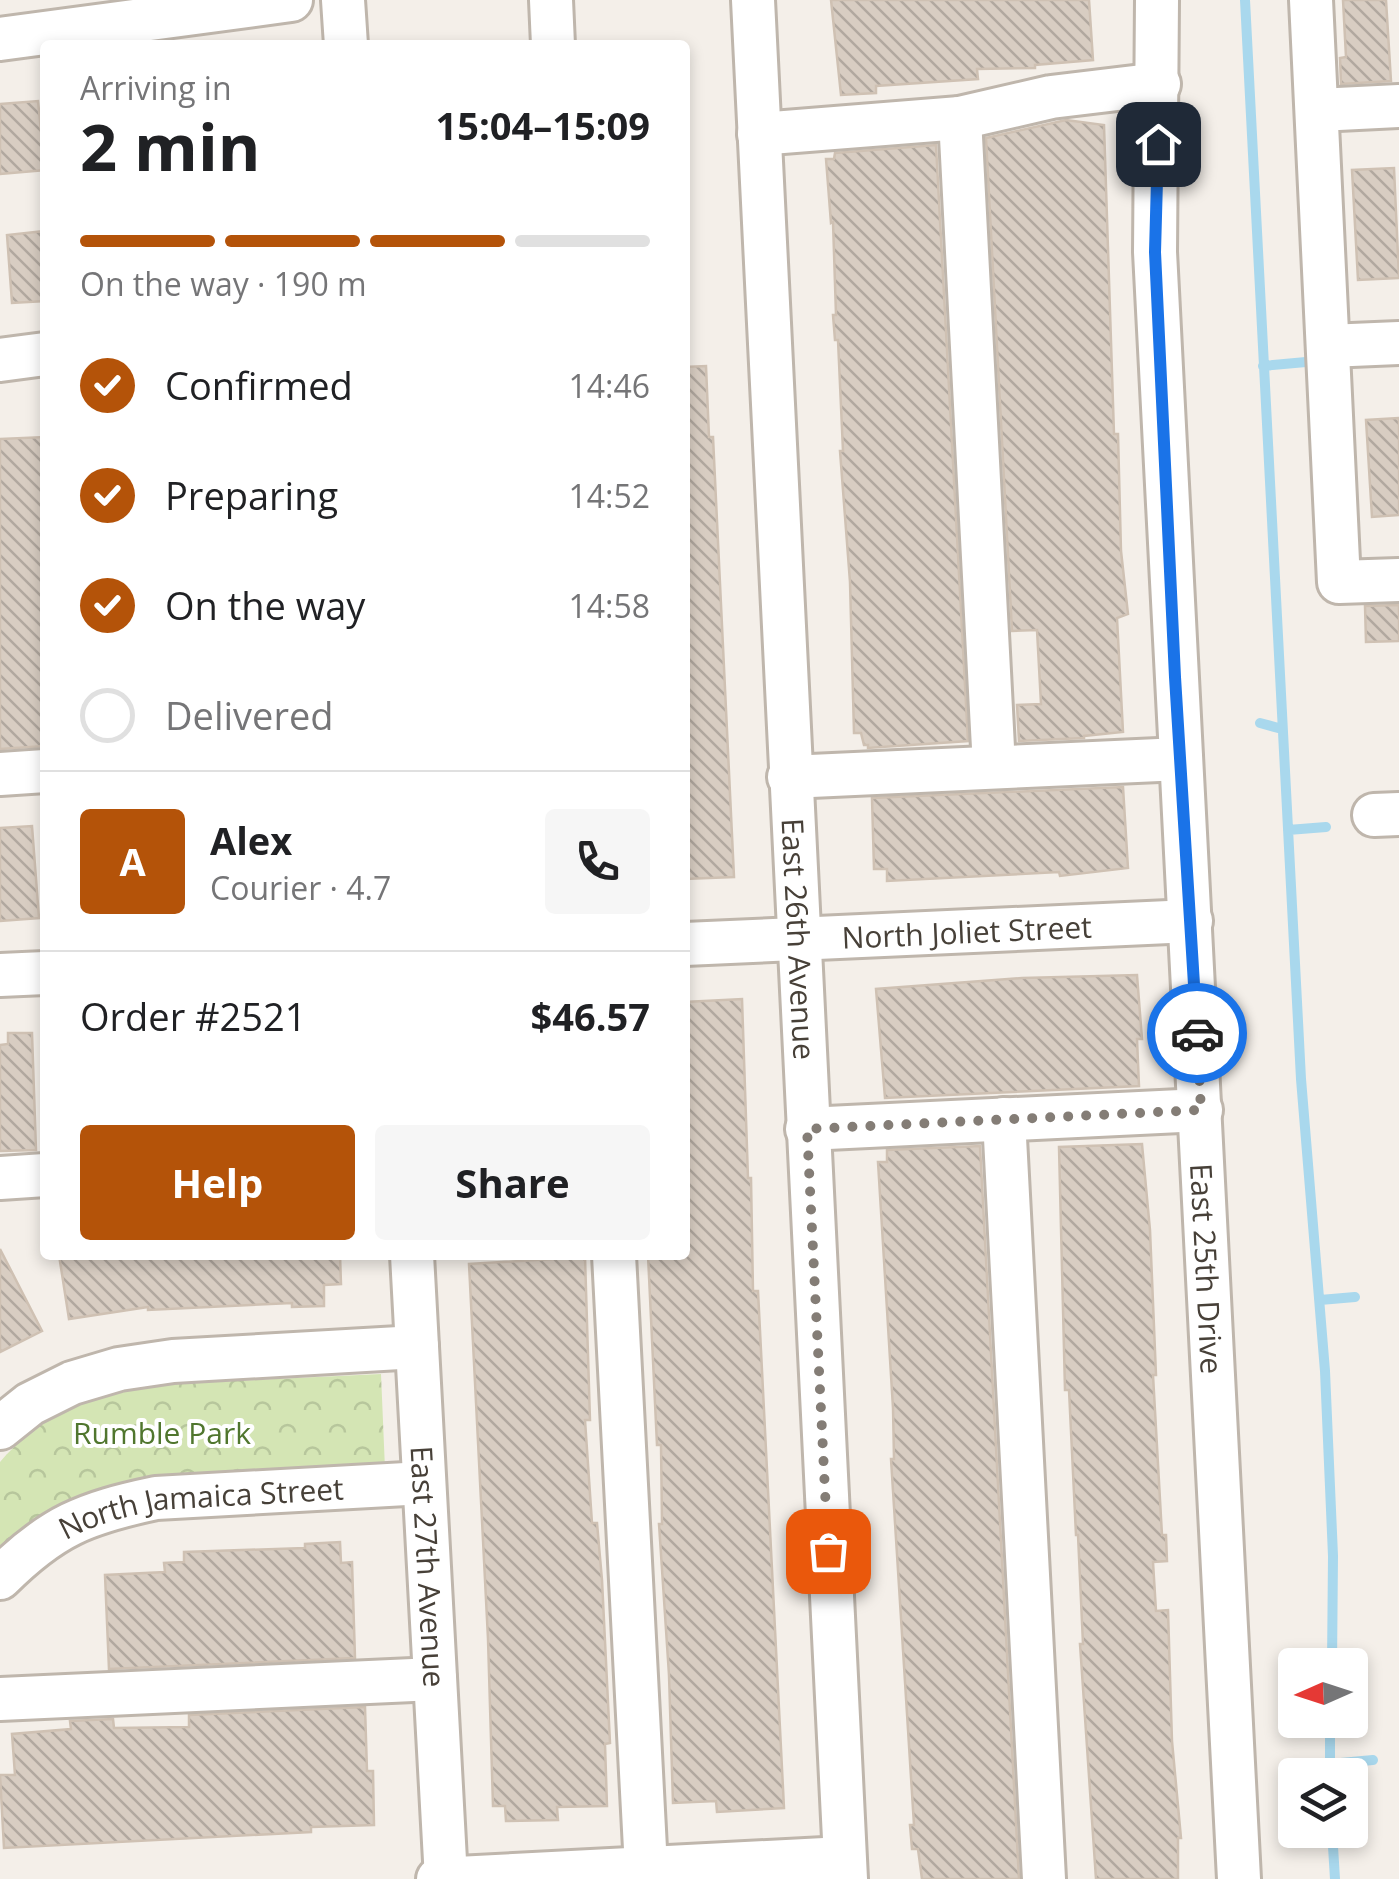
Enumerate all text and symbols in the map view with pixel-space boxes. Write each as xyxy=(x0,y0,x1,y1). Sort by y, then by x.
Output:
text: Arriving in xyxy=(80,66,232,109)
text: 15:04–15:09 xyxy=(436,99,650,151)
text: 2 min xyxy=(80,102,260,190)
pin xyxy=(1116,102,1201,187)
icon: home xyxy=(1131,117,1186,172)
text: On the way · 190 m xyxy=(80,262,367,305)
icon: check xyxy=(80,358,135,413)
text: Confirmed xyxy=(165,359,353,411)
text: 14:46 xyxy=(568,364,650,407)
icon: check xyxy=(80,468,135,523)
text: Preparing xyxy=(165,469,338,521)
text: 14:52 xyxy=(568,474,650,517)
icon: check xyxy=(80,578,135,633)
text: On the way xyxy=(165,579,365,631)
text: 14:58 xyxy=(568,584,650,627)
text: Delivered xyxy=(165,689,334,741)
button: phone xyxy=(545,809,650,914)
text: Alex xyxy=(210,814,292,866)
street label: East 26th Avenue xyxy=(773,817,826,1061)
text: A xyxy=(119,835,146,887)
text: Courier · 4.7 xyxy=(210,866,391,909)
street label: North Joliet Street xyxy=(841,905,1093,957)
courier xyxy=(1147,983,1247,1083)
text: Order #2521 xyxy=(80,990,307,1042)
text: $46.57 xyxy=(531,990,650,1042)
icon: car xyxy=(1170,1006,1225,1061)
button: Help xyxy=(80,1125,355,1240)
button: Share xyxy=(375,1125,650,1240)
street label: East 25th Drive xyxy=(1182,1162,1233,1375)
park label: Rumble Park xyxy=(73,1412,251,1453)
street label: East 27th Avenue xyxy=(402,1445,456,1688)
street label: North Jamaica Street xyxy=(51,1467,345,1548)
pin xyxy=(786,1509,871,1594)
icon: bag xyxy=(801,1524,856,1579)
north arrow xyxy=(1278,1648,1368,1738)
map controls xyxy=(1278,1648,1368,1848)
button: layers xyxy=(1278,1758,1368,1848)

